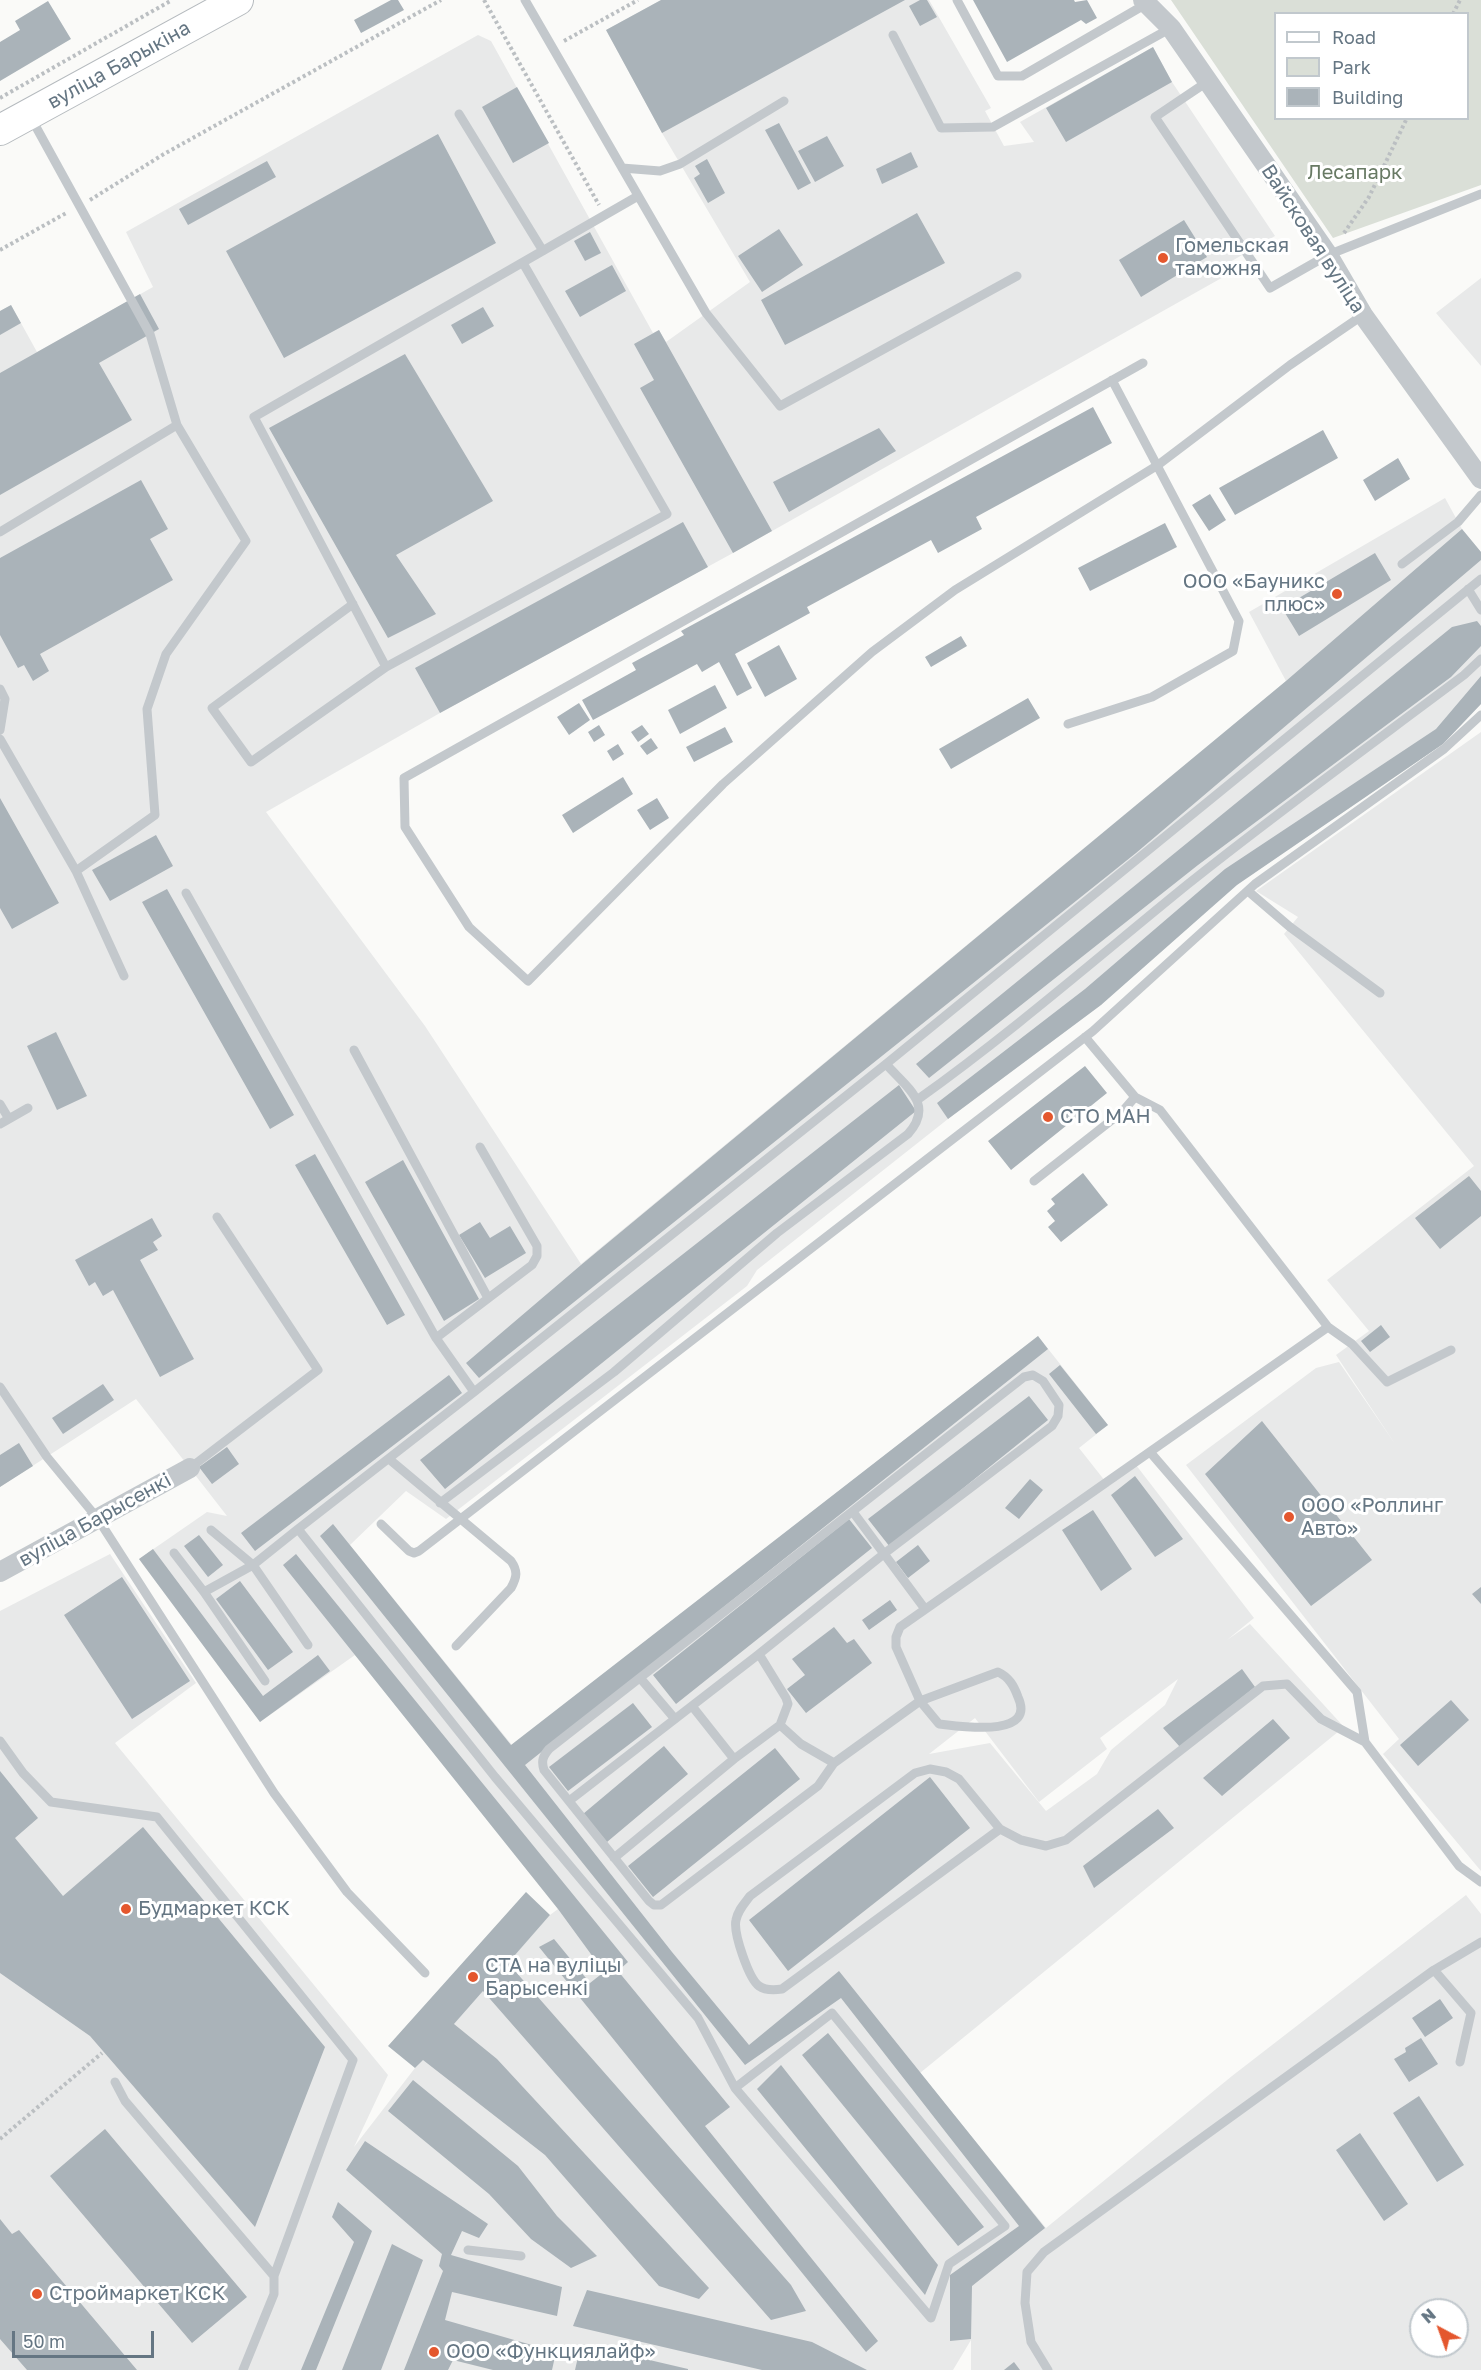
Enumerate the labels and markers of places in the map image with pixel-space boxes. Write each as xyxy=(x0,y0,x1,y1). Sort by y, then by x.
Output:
place label: Гомельская таможня xyxy=(1175,234,1289,281)
marker: Гомельская таможня xyxy=(1156,251,1170,265)
place label: ООО «Бауникс плюс» xyxy=(1183,570,1325,617)
marker: ООО «Бауникс плюс» xyxy=(1330,587,1344,601)
place label: СТО МАН xyxy=(1060,1105,1151,1129)
marker: СТО МАН xyxy=(1041,1110,1055,1124)
place label: ООО «Роллинг Авто» xyxy=(1301,1494,1443,1541)
marker: ООО «Роллинг Авто» xyxy=(1282,1510,1296,1524)
place label: Будмаркет КСК xyxy=(138,1897,290,1921)
marker: Будмаркет КСК xyxy=(119,1902,133,1916)
place label: СТА на вуліцы Барысенкі xyxy=(485,1954,622,2001)
marker: СТА на вуліцы Барысенкі xyxy=(466,1970,480,1984)
place label: Строймаркет КСК xyxy=(49,2282,225,2306)
marker: Строймаркет КСК xyxy=(30,2287,44,2301)
place label: ООО «Функциялайф» xyxy=(446,2340,655,2364)
marker: ООО «Функциялайф» xyxy=(427,2345,441,2359)

